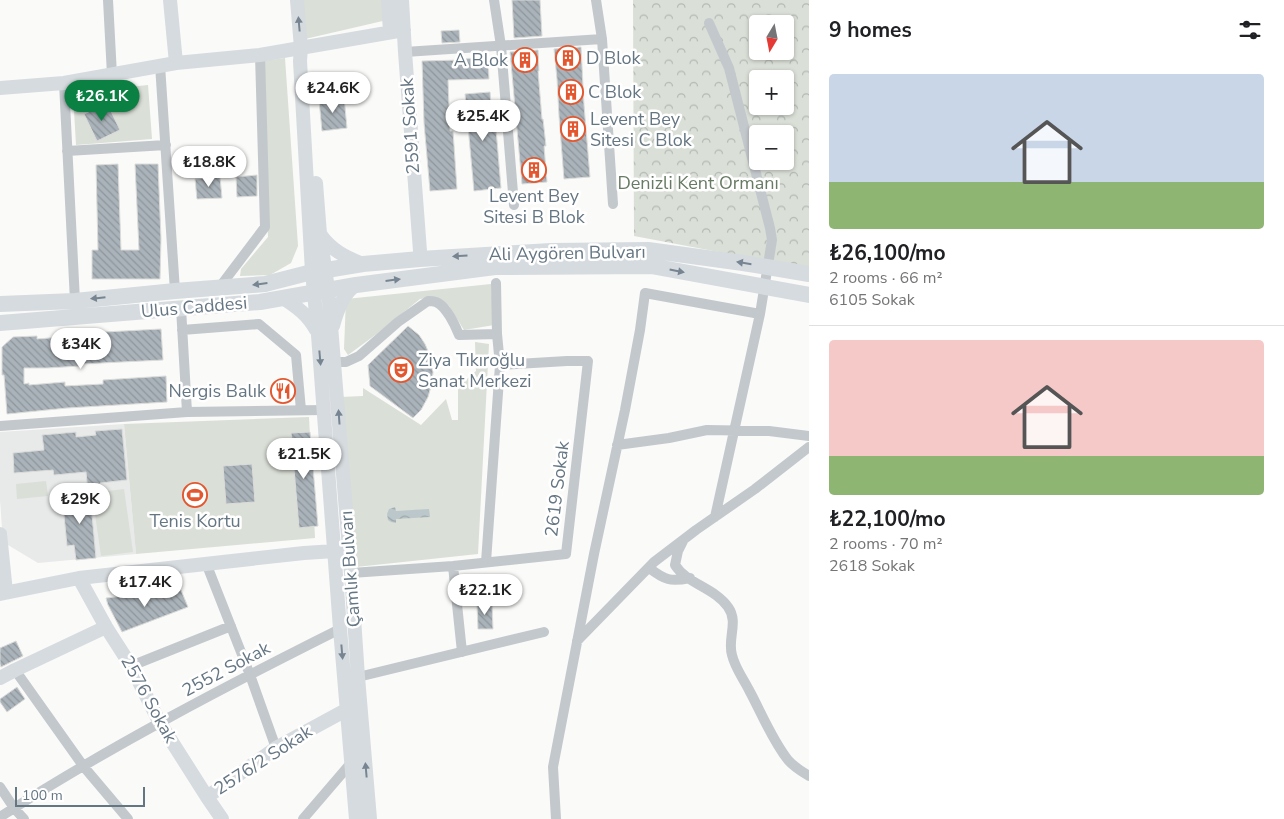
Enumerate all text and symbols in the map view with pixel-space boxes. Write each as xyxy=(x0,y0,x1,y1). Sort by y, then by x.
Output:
north arrow xyxy=(749,15,794,60)
map controls xyxy=(749,15,794,170)
one-way arrow xyxy=(295,16,303,32)
text: 9 homes xyxy=(829,16,912,44)
icon: filters xyxy=(1236,16,1264,44)
building icon: D Blok xyxy=(555,45,581,71)
place label: D Blok xyxy=(586,46,641,70)
building icon: A Blok xyxy=(512,47,538,73)
place label: A Blok xyxy=(454,48,509,72)
button: + xyxy=(749,70,794,115)
pin: ₺24.6K xyxy=(292,72,374,114)
street label: 2591 Sokak xyxy=(395,76,425,175)
text: ₺24.6K xyxy=(307,77,360,99)
building icon: C Blok xyxy=(558,79,584,105)
pin: ₺26.1K xyxy=(61,80,143,122)
place label: C Blok xyxy=(588,80,642,104)
text: ₺26.1K xyxy=(76,85,129,107)
pin: ₺25.4K xyxy=(442,100,524,142)
text: ₺25.4K xyxy=(457,105,510,127)
place label: Levent Bey Sitesi C Blok xyxy=(590,107,693,152)
icon: home xyxy=(1002,107,1092,197)
building icon: Levent Bey Sitesi C Blok xyxy=(560,116,586,142)
button: − xyxy=(749,125,794,170)
pin: ₺18.8K xyxy=(168,146,250,188)
text: ₺18.8K xyxy=(183,151,236,173)
building icon: Levent Bey Sitesi B Blok xyxy=(521,157,547,183)
park label: Denizli Kent Ormanı xyxy=(617,171,779,195)
place label: Levent Bey Sitesi B Blok xyxy=(483,184,586,229)
text: ₺26,100/mo xyxy=(829,239,946,267)
street label: Ali Aygören Bulvarı xyxy=(488,240,646,266)
one-way arrow xyxy=(452,253,468,261)
one-way arrow xyxy=(735,259,751,267)
one-way arrow xyxy=(670,267,685,275)
text: 2 rooms · 66 m² xyxy=(829,267,942,289)
one-way arrow xyxy=(386,276,402,284)
one-way arrow xyxy=(252,280,268,288)
text: 6105 Sokak xyxy=(829,289,915,311)
street label: Ulus Caddesi xyxy=(140,290,248,324)
one-way arrow xyxy=(90,295,106,303)
pin: ₺34K xyxy=(51,328,111,370)
text: ₺34K xyxy=(61,333,101,355)
place label: Ziya Tıkıroğlu Sanat Merkezi xyxy=(418,348,532,393)
one-way arrow xyxy=(316,350,324,366)
theatre icon: Ziya Tıkıroğlu Sanat Merkezi xyxy=(388,357,414,383)
icon: home xyxy=(1002,372,1092,462)
restaurant icon: Nergis Balık xyxy=(270,378,296,404)
place label: Nergis Balık xyxy=(169,379,267,403)
one-way arrow xyxy=(334,408,342,424)
pin: ₺21.5K xyxy=(263,438,345,480)
street label: 2619 Sokak xyxy=(539,439,575,538)
text: ₺21.5K xyxy=(278,443,331,465)
pin: ₺29K xyxy=(50,482,110,525)
sports icon: Tenis Kortu xyxy=(182,482,208,508)
text: ₺29K xyxy=(60,488,100,510)
text: ₺22,100/mo xyxy=(829,505,946,533)
place label: Tenis Kortu xyxy=(149,509,241,533)
street label: Çamlık Bulvarı xyxy=(334,510,366,628)
text: 2 rooms · 70 m² xyxy=(829,533,942,555)
text: 2618 Sokak xyxy=(829,555,915,577)
pin: ₺17.4K xyxy=(104,566,186,608)
text: ₺17.4K xyxy=(119,571,172,593)
pin: ₺22.1K xyxy=(444,574,526,616)
text: ₺22.1K xyxy=(459,579,512,601)
street label: 2552 Sokak xyxy=(178,635,275,702)
one-way arrow xyxy=(338,644,346,660)
street label: 2576 Sokak xyxy=(115,651,183,748)
street label: 2576/2 Sokak xyxy=(209,719,317,801)
one-way arrow xyxy=(362,762,370,778)
scale bar xyxy=(15,784,145,807)
text: 100 m xyxy=(22,786,63,805)

